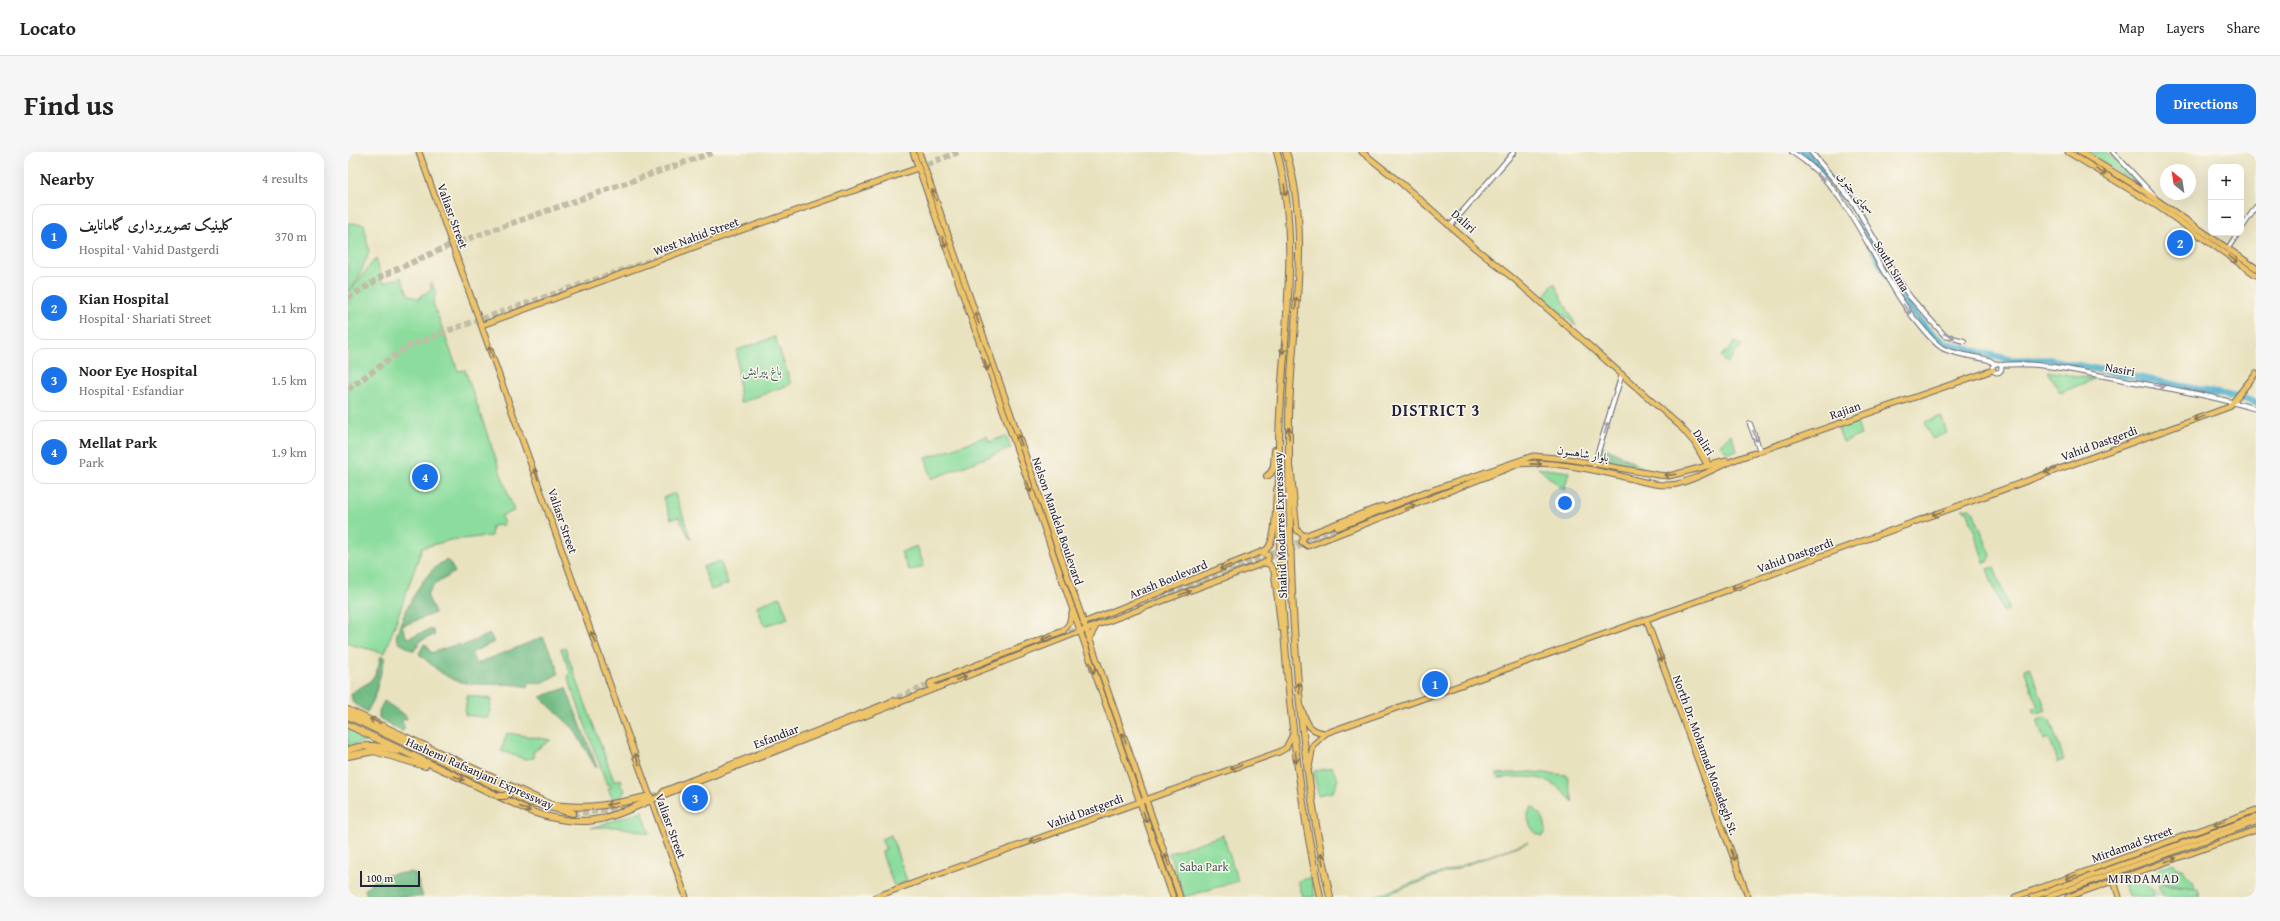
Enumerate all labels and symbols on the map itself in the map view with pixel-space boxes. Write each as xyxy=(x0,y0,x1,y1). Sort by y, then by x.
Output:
north arrow xyxy=(2160,164,2196,200)
street label: سیمای جنوبی xyxy=(1833,168,1878,219)
one-way arrow xyxy=(2095,169,2107,177)
one-way arrow xyxy=(1816,172,1826,182)
street label: Valiasr Street xyxy=(433,181,473,252)
one-way arrow xyxy=(1282,183,1289,196)
one-way arrow xyxy=(930,189,937,202)
street label: Daliri xyxy=(1448,205,1481,237)
street label: West Nahid Street xyxy=(651,212,742,259)
pin: 2 xyxy=(2167,228,2193,258)
one-way arrow xyxy=(940,235,948,247)
street label: South Sima xyxy=(1870,237,1914,295)
one-way arrow xyxy=(2227,255,2238,263)
one-way arrow xyxy=(1292,297,1299,310)
one-way arrow xyxy=(1903,303,1911,314)
one-way arrow xyxy=(973,311,980,324)
one-way arrow xyxy=(1943,333,1955,341)
one-way arrow xyxy=(1279,341,1286,354)
one-way arrow xyxy=(487,346,495,358)
one-way arrow xyxy=(983,358,991,370)
street label: Nasiri xyxy=(2104,358,2137,380)
park label: باغ پیرایش xyxy=(742,362,782,382)
one-way arrow xyxy=(2152,383,2165,391)
street label: Rajian xyxy=(1827,397,1863,423)
district label: DISTRICT 3 xyxy=(1391,398,1481,422)
one-way arrow xyxy=(2194,414,2206,422)
one-way arrow xyxy=(1603,421,1610,434)
street label: Vahid Dastgerdi xyxy=(2058,421,2140,465)
street label: Daliri xyxy=(1689,426,1719,459)
one-way arrow xyxy=(1285,427,1293,440)
one-way arrow xyxy=(1751,430,1759,442)
one-way arrow xyxy=(1015,435,1023,447)
street label: بلوار شاهسون xyxy=(1556,441,1610,465)
street label: Shahid Modarres Expressway xyxy=(1269,451,1291,599)
street label: Nelson Mandela Boulevard xyxy=(1028,455,1088,588)
one-way arrow xyxy=(1529,460,1542,467)
pin: 4 xyxy=(412,462,438,492)
one-way arrow xyxy=(2045,468,2057,476)
one-way arrow xyxy=(531,469,539,481)
one-way arrow xyxy=(1664,471,1677,479)
one-way arrow xyxy=(1026,481,1033,494)
street label: Valiasr Street xyxy=(544,486,582,557)
your location xyxy=(1555,493,1575,513)
one-way arrow xyxy=(1403,503,1415,511)
one-way arrow xyxy=(1931,510,1944,517)
street label: Vahid Dastgerdi xyxy=(1754,533,1836,577)
street label: Arash Boulevard xyxy=(1126,555,1210,602)
one-way arrow xyxy=(1219,564,1231,572)
one-way arrow xyxy=(1731,583,1743,591)
one-way arrow xyxy=(1179,588,1191,596)
one-way arrow xyxy=(588,631,596,643)
one-way arrow xyxy=(1042,634,1054,642)
one-way arrow xyxy=(1656,649,1664,661)
one-way arrow xyxy=(1089,662,1096,675)
pin: 1 xyxy=(1422,669,1448,699)
one-way arrow xyxy=(955,673,967,681)
street label: North Dr. Mohamad Mosadegh St. xyxy=(1669,673,1743,837)
one-way arrow xyxy=(1296,682,1303,695)
one-way arrow xyxy=(369,717,381,725)
street label: Esfandiar xyxy=(751,720,801,752)
one-way arrow xyxy=(1119,732,1127,744)
street label: Hashemi Rafsanjani Expressway xyxy=(403,733,557,813)
one-way arrow xyxy=(1292,750,1300,763)
one-way arrow xyxy=(632,753,640,765)
one-way arrow xyxy=(1231,764,1243,772)
one-way arrow xyxy=(453,774,465,782)
pin: 3 xyxy=(682,783,708,813)
street label: Vahid Dastgerdi xyxy=(1044,789,1126,833)
street label: Valiasr Street xyxy=(651,791,691,862)
one-way arrow xyxy=(606,800,619,808)
one-way arrow xyxy=(518,806,530,813)
one-way arrow xyxy=(1141,811,1149,823)
one-way arrow xyxy=(2214,820,2226,828)
street label: Mirdamad Street xyxy=(2089,821,2176,867)
one-way arrow xyxy=(1029,836,1041,844)
one-way arrow xyxy=(1729,849,1737,861)
one-way arrow xyxy=(1318,853,1326,866)
one-way arrow xyxy=(1163,854,1170,867)
one-way arrow xyxy=(2164,856,2176,864)
park label: Saba Park xyxy=(1179,858,1230,875)
scale bar xyxy=(360,869,420,888)
district label: MIRDAMAD xyxy=(2108,869,2180,888)
one-way arrow xyxy=(2065,873,2077,881)

